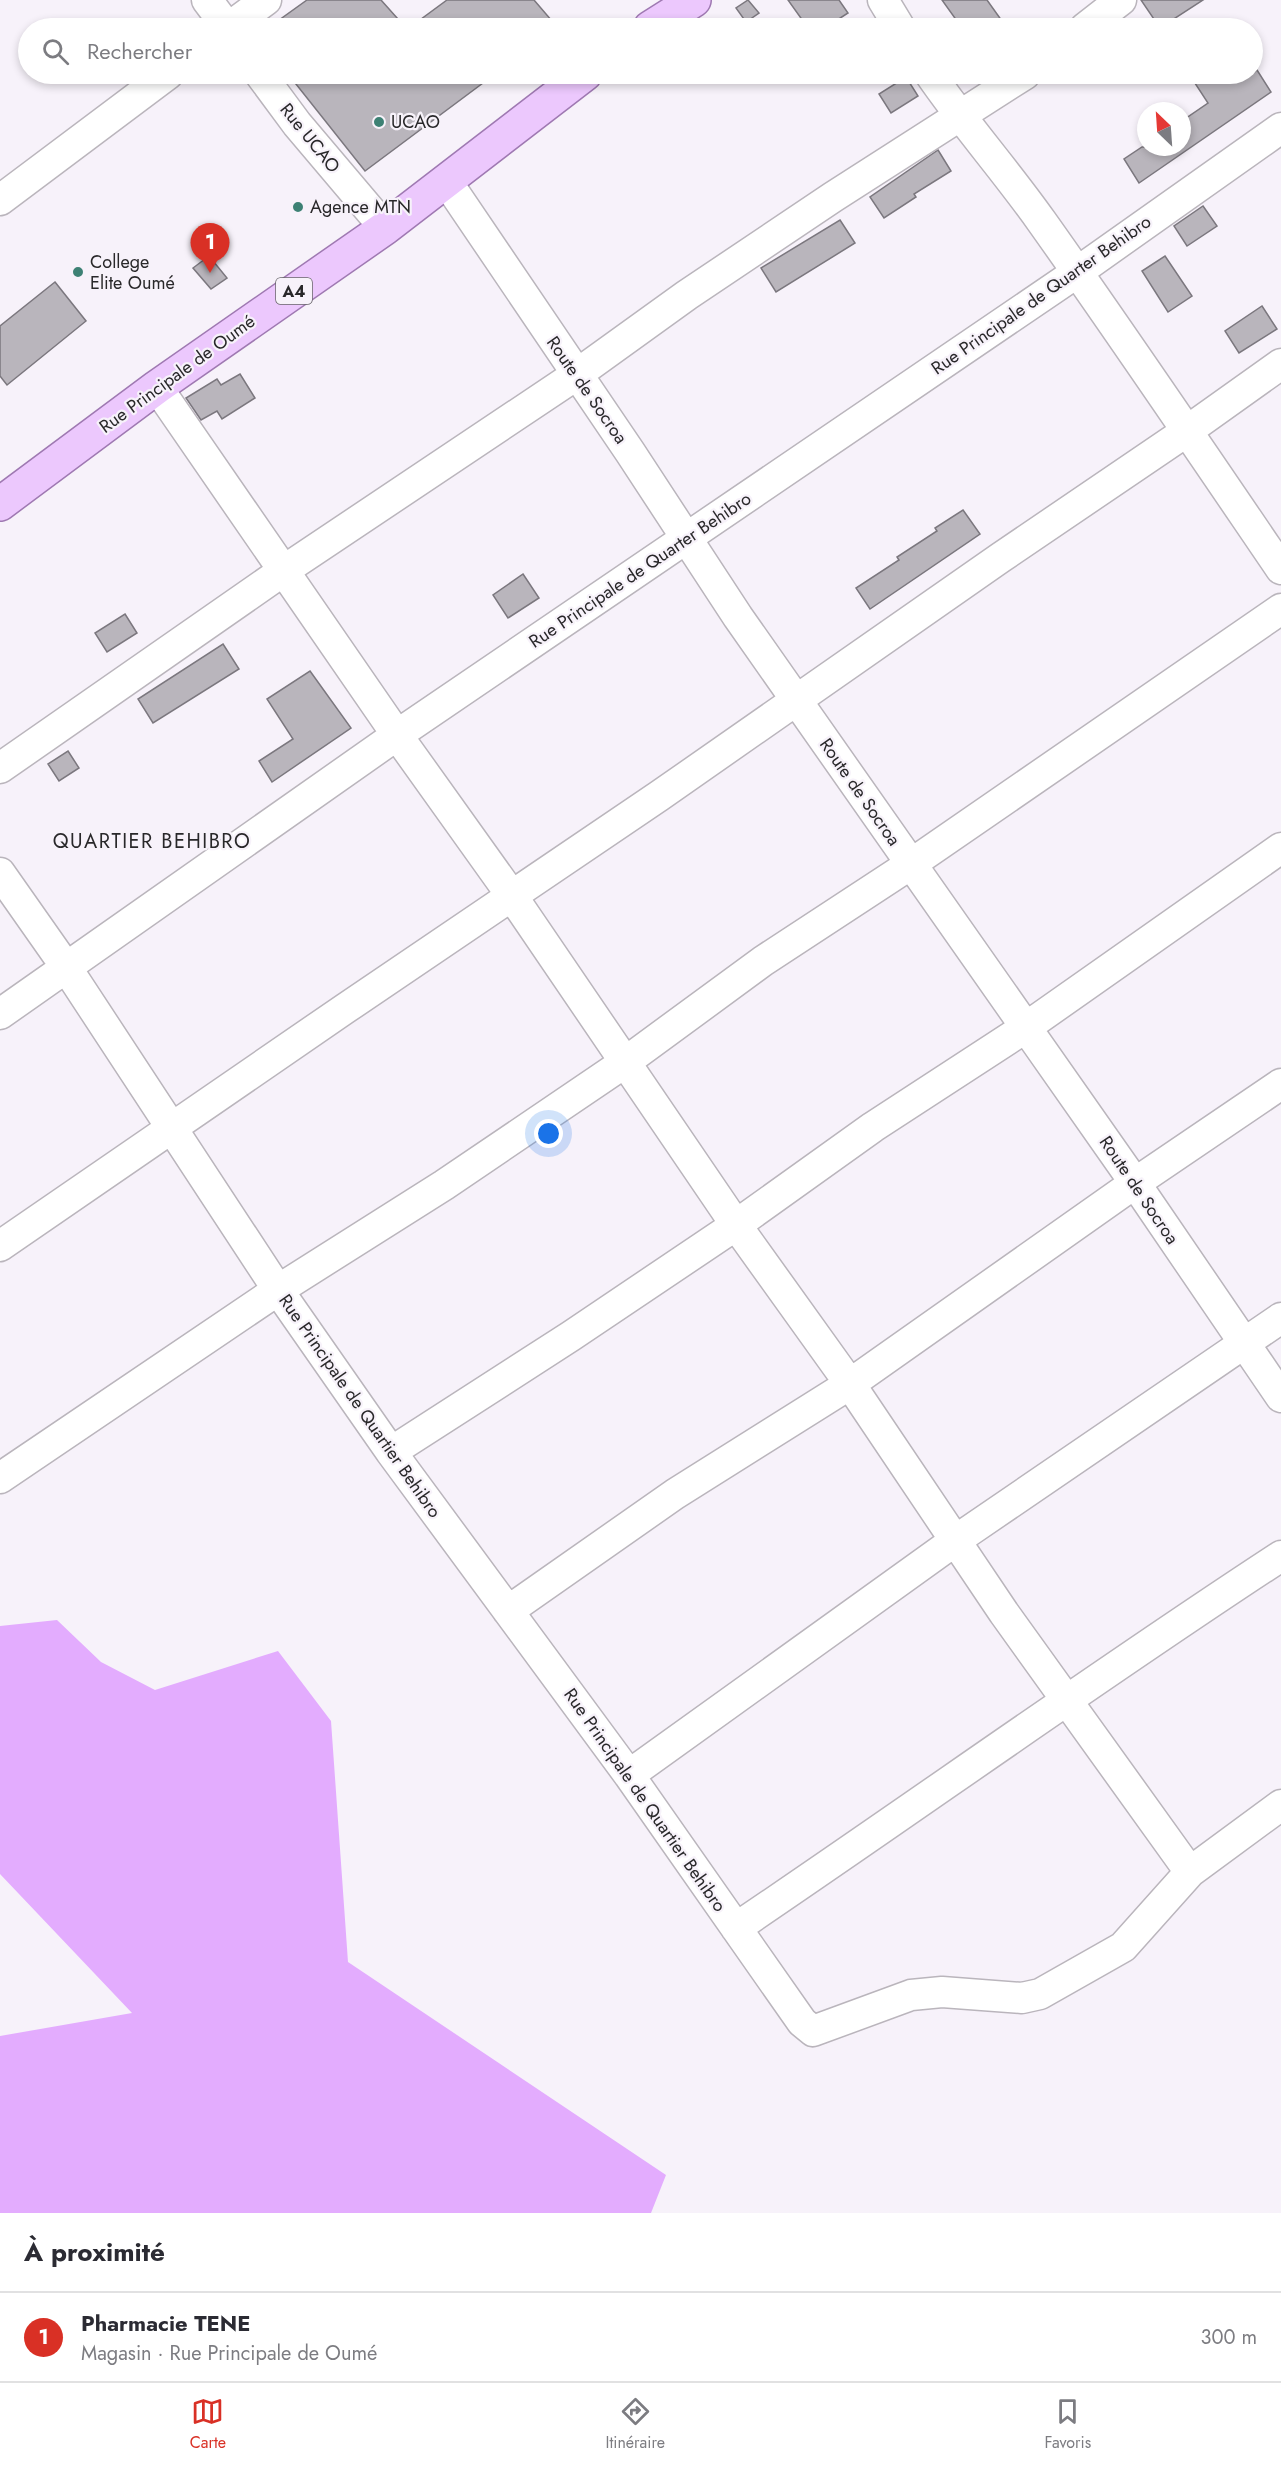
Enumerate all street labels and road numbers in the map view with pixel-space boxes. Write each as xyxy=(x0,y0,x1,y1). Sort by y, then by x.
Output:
street label: Rue UCAO xyxy=(274,98,346,178)
street label: Rue Principale de Quarter Behibro xyxy=(926,209,1156,381)
road number: A4 xyxy=(276,278,312,304)
street label: Rue Principale de Oumé xyxy=(94,309,260,439)
street label: Route de Socroa xyxy=(540,331,634,449)
street label: Rue Principale de Quarter Behibro xyxy=(524,486,756,654)
street label: Route de Socroa xyxy=(813,733,907,851)
street label: Route de Socroa xyxy=(1093,1131,1185,1249)
street label: Rue Principale de Quartier Behibro xyxy=(273,1289,448,1523)
street label: Rue Principale de Quartier Behibro xyxy=(558,1683,733,1917)

